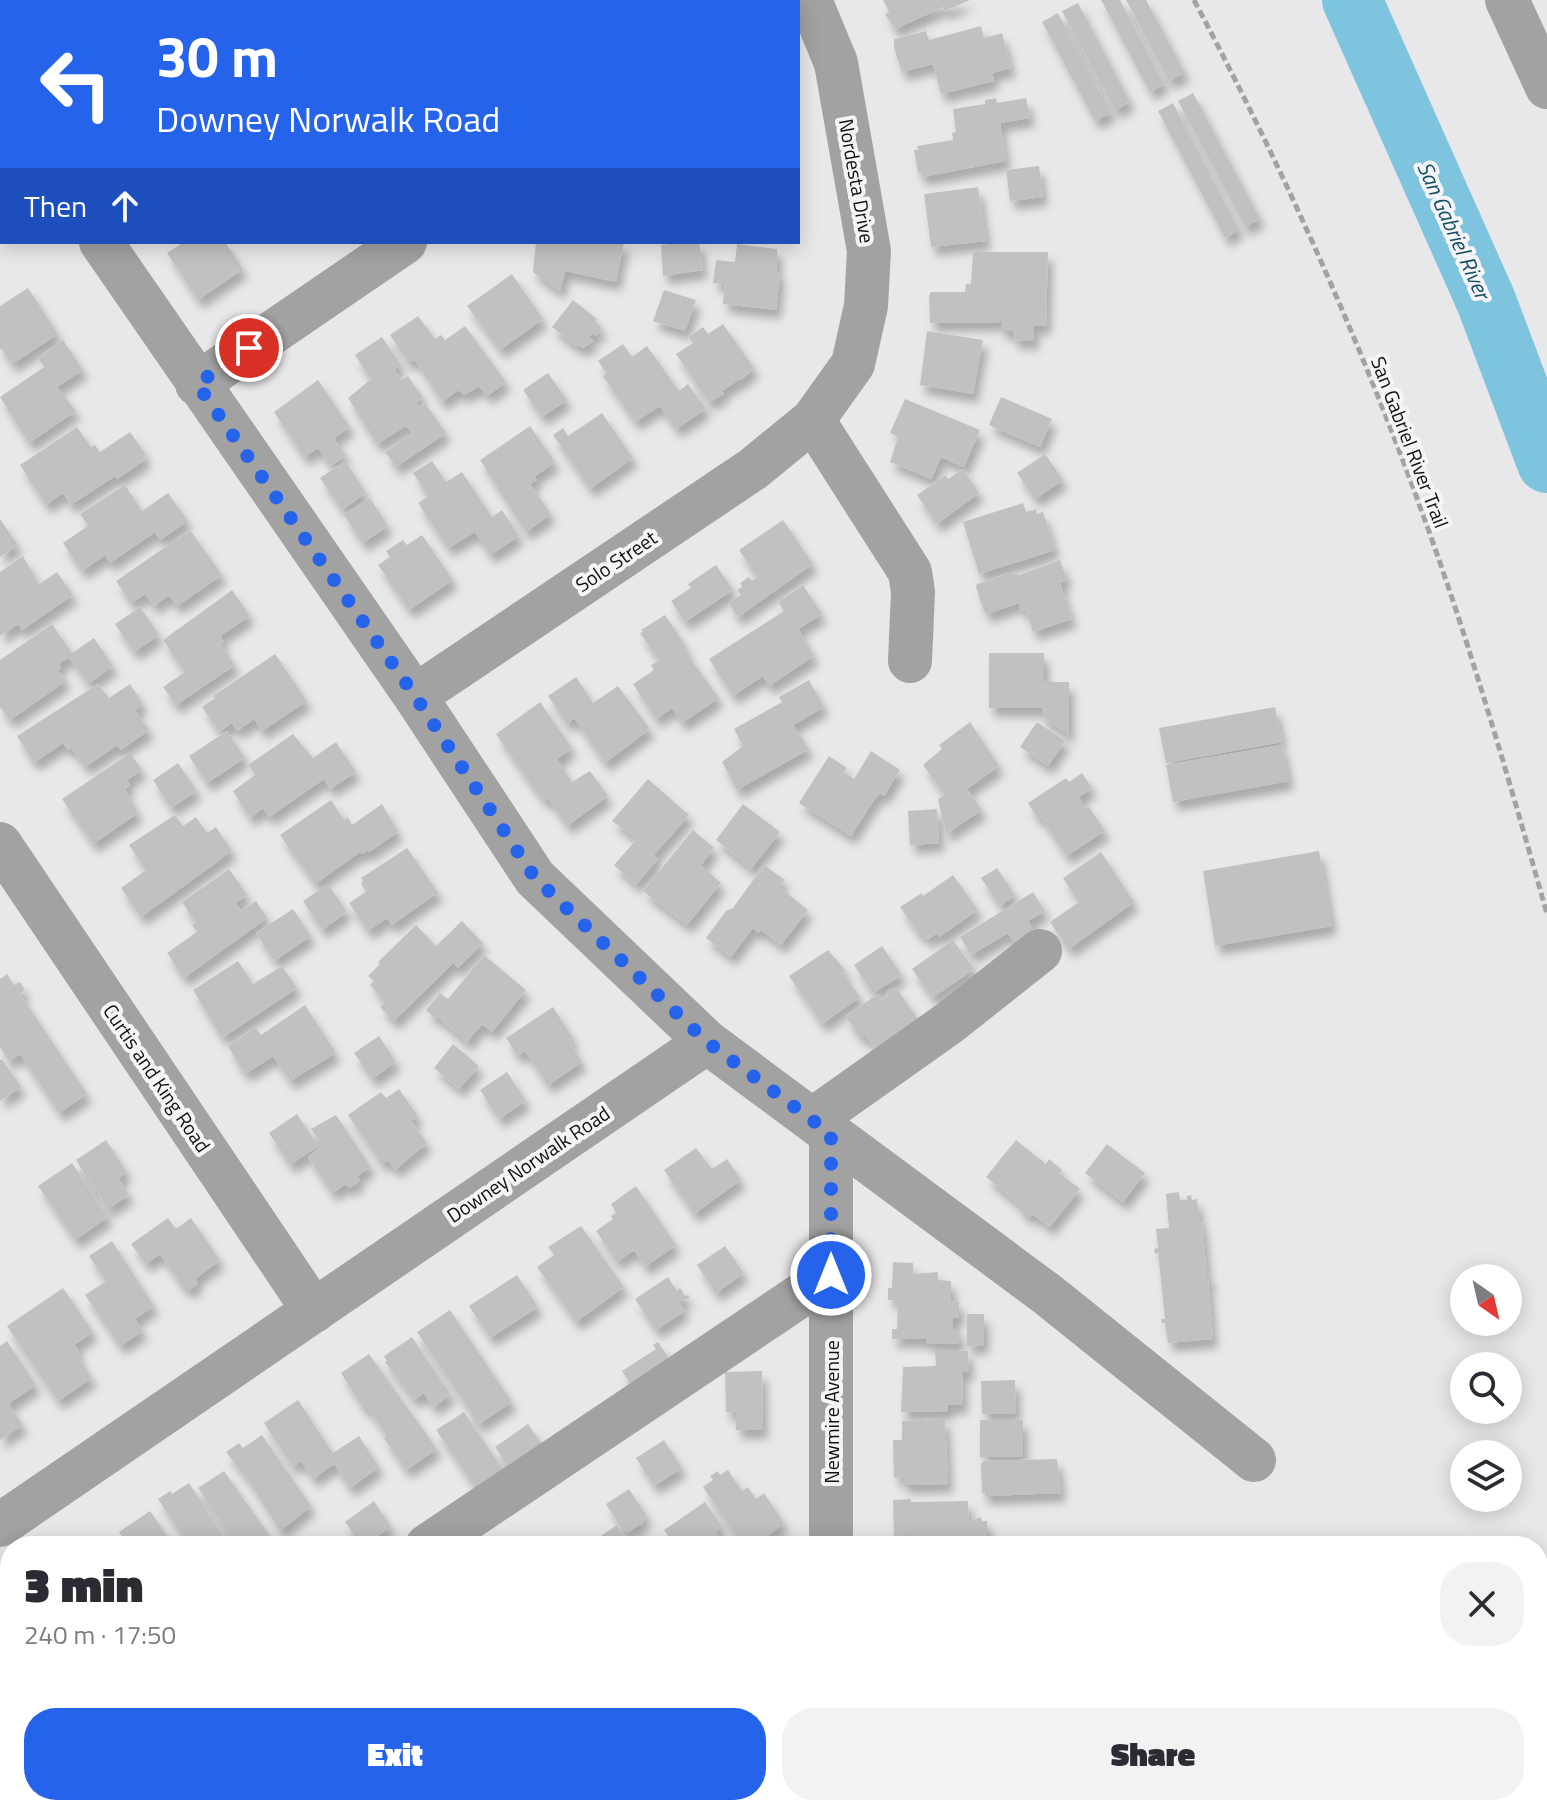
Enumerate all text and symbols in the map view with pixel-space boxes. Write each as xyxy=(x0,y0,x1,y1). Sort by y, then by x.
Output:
text: 30 m xyxy=(156,14,278,99)
icon: left xyxy=(24,32,128,136)
text: Downey Norwalk Road xyxy=(156,91,500,146)
street label: Nordesta Drive xyxy=(831,116,883,246)
water label: San Gabriel River xyxy=(1409,156,1501,307)
text: Then xyxy=(24,183,87,229)
icon: ahead xyxy=(103,184,147,228)
pin xyxy=(215,314,283,382)
icon: arrive xyxy=(227,326,271,370)
street label: San Gabriel River Trail xyxy=(1363,352,1457,532)
street label: Solo Street xyxy=(569,522,663,600)
street label: Curtis and King Road xyxy=(96,997,218,1159)
street label: Downey Norwalk Road xyxy=(440,1098,616,1230)
position arrow xyxy=(789,1233,873,1317)
north arrow xyxy=(1450,1264,1522,1336)
map controls xyxy=(1450,1264,1522,1512)
street label: Newmire Avenue xyxy=(816,1340,847,1484)
button: search xyxy=(1450,1352,1522,1424)
button: layers xyxy=(1450,1440,1522,1512)
text: 3 min xyxy=(24,1548,143,1621)
button: close xyxy=(1440,1562,1524,1646)
text: 240 m · 17:50 xyxy=(24,1615,176,1654)
button: Exit xyxy=(24,1708,766,1800)
button: Share xyxy=(782,1708,1524,1800)

